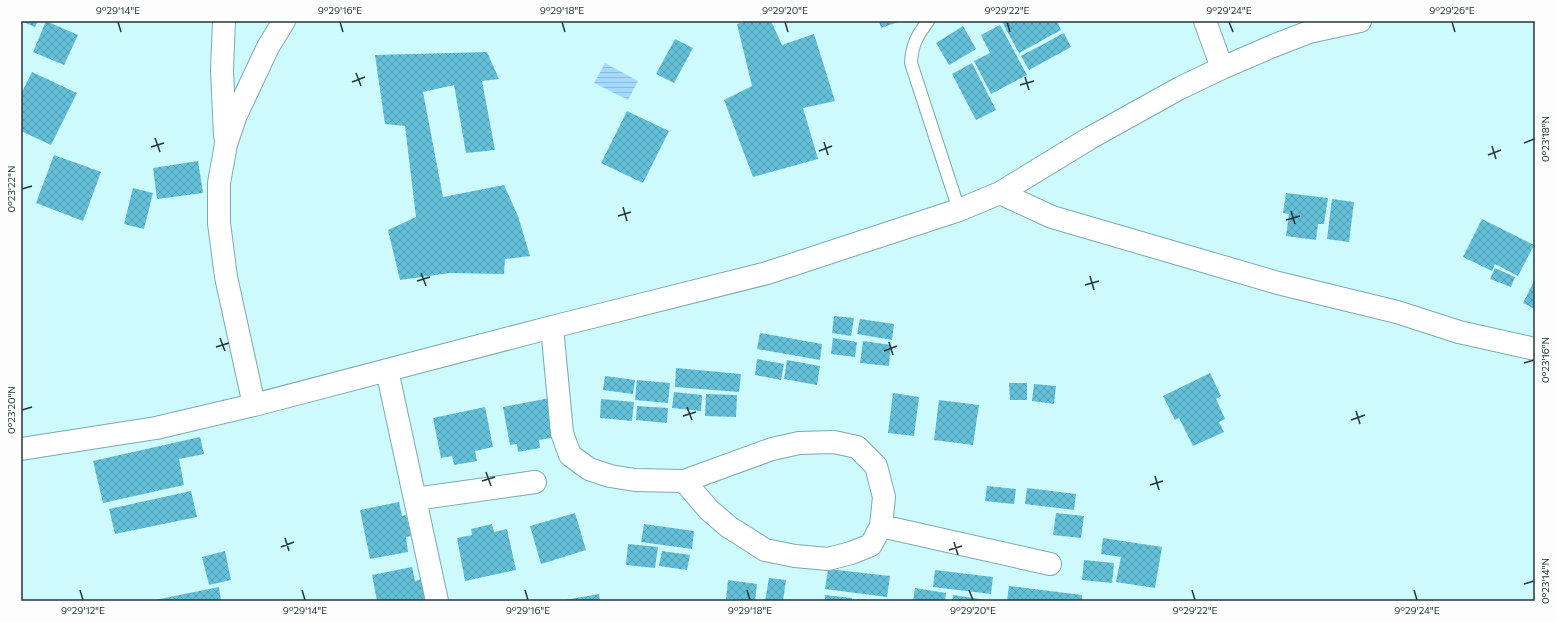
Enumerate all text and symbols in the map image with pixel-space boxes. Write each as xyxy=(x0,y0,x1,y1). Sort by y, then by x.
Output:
text: 9°29'14"E xyxy=(96,4,140,16)
text: 9°29'16"E xyxy=(318,4,362,16)
text: 9°29'18"E xyxy=(540,4,584,16)
text: 9°29'20"E xyxy=(762,4,808,16)
text: 9°29'22"E xyxy=(984,4,1030,16)
text: 9°29'24"E xyxy=(1206,4,1252,16)
text: 9°29'26"E xyxy=(1429,4,1475,16)
text: 0°23'18"N xyxy=(1539,116,1551,162)
text: 0°23'22"N xyxy=(5,166,17,212)
text: 0°23'16"N xyxy=(1539,337,1551,383)
text: 0°23'20"N xyxy=(5,386,17,434)
text: 0°23'14"N xyxy=(1539,558,1551,604)
text: 9°29'12"E xyxy=(61,604,105,616)
text: 9°29'14"E xyxy=(283,604,327,616)
text: 9°29'16"E xyxy=(506,604,550,616)
text: 9°29'18"E xyxy=(728,604,772,616)
text: 9°29'20"E xyxy=(950,604,996,616)
text: 9°29'22"E xyxy=(1172,604,1218,616)
text: 9°29'24"E xyxy=(1394,604,1440,616)

